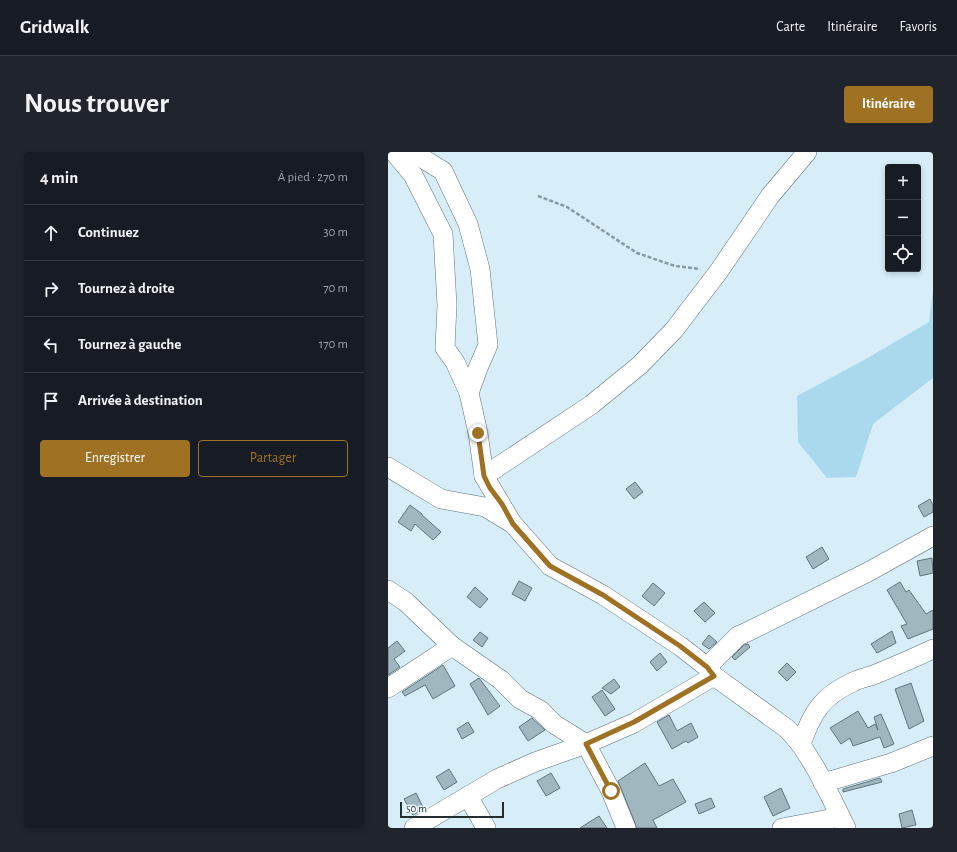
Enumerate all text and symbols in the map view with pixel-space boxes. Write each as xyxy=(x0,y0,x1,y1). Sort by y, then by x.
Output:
text: Gridwalk xyxy=(20,18,89,37)
text: Carte xyxy=(776,20,805,34)
text: Itinéraire xyxy=(827,20,877,34)
text: Favoris xyxy=(899,20,937,34)
button: Itinéraire xyxy=(844,86,933,123)
text: Nous trouver xyxy=(24,90,169,118)
map controls xyxy=(885,164,921,272)
button: + xyxy=(885,164,921,200)
text: 4 min xyxy=(40,169,78,186)
text: À pied · 270 m xyxy=(278,171,348,184)
button: − xyxy=(885,200,921,236)
icon: ahead xyxy=(40,222,62,244)
text: Continuez xyxy=(78,225,139,240)
text: 30 m xyxy=(323,226,348,239)
button: locate xyxy=(885,236,921,272)
icon: right xyxy=(40,278,62,300)
text: Tournez à droite xyxy=(78,281,175,296)
text: 70 m xyxy=(323,282,348,295)
icon: left xyxy=(40,334,62,356)
text: Tournez à gauche xyxy=(78,337,181,352)
text: 170 m xyxy=(319,338,348,351)
icon: arrive xyxy=(40,390,62,412)
text: Arrivée à destination xyxy=(78,393,203,408)
route end xyxy=(469,424,487,442)
button: Enregistrer xyxy=(40,440,190,477)
button: Partager xyxy=(198,440,348,477)
route start xyxy=(602,782,620,800)
scale bar xyxy=(400,800,504,819)
text: 50 m xyxy=(406,803,427,814)

